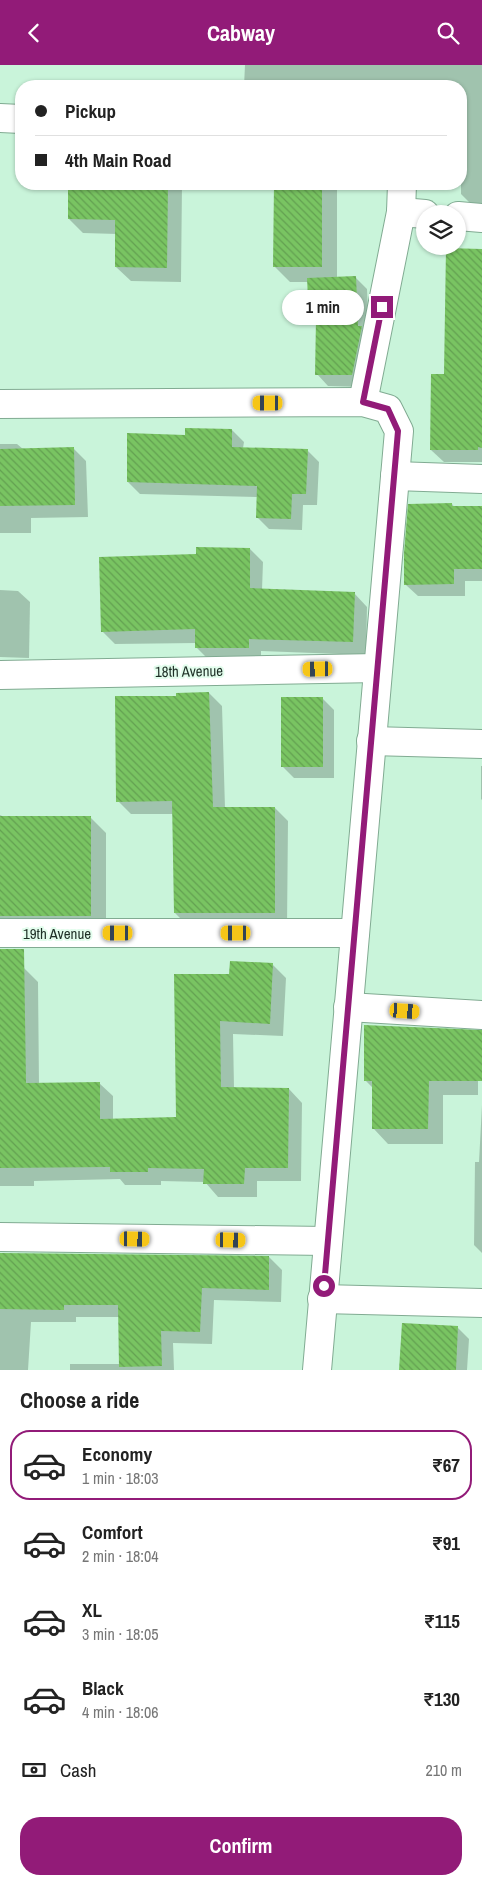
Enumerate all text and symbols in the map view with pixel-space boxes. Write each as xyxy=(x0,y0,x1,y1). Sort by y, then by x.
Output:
text: Cabway xyxy=(207,18,275,48)
icon: back xyxy=(20,19,48,47)
icon: search xyxy=(434,19,462,47)
text: Pickup xyxy=(65,98,116,124)
text: 4th Main Road xyxy=(65,147,171,173)
map controls xyxy=(416,205,466,255)
button: layers xyxy=(416,205,466,255)
callout: 1 min xyxy=(282,289,364,325)
text: 1 min xyxy=(306,296,340,318)
route end xyxy=(371,296,393,318)
car xyxy=(253,396,283,411)
street label: 18th Avenue xyxy=(155,660,223,682)
car xyxy=(302,661,333,677)
street label: 19th Avenue xyxy=(23,923,91,944)
car xyxy=(103,926,133,941)
car xyxy=(221,926,251,941)
car xyxy=(389,1002,420,1020)
car xyxy=(119,1231,150,1247)
car xyxy=(215,1232,246,1248)
route start xyxy=(313,1275,335,1297)
text: Choose a ride xyxy=(20,1385,139,1415)
text: Economy xyxy=(82,1441,152,1467)
icon: car xyxy=(22,1443,67,1488)
text: ₹67 xyxy=(432,1452,460,1478)
text: 1 min · 18:03 xyxy=(82,1467,159,1489)
text: Comfort xyxy=(82,1519,143,1545)
icon: car xyxy=(22,1521,67,1566)
text: ₹91 xyxy=(432,1530,460,1556)
text: 2 min · 18:04 xyxy=(82,1545,159,1567)
text: XL xyxy=(82,1597,102,1623)
icon: car xyxy=(22,1599,67,1644)
text: ₹115 xyxy=(424,1608,460,1634)
text: 3 min · 18:05 xyxy=(82,1623,159,1645)
text: Black xyxy=(82,1675,124,1701)
icon: car xyxy=(22,1677,67,1722)
text: ₹130 xyxy=(423,1686,460,1712)
text: 4 min · 18:06 xyxy=(82,1701,159,1723)
icon: cash xyxy=(20,1756,48,1784)
text: Cash xyxy=(60,1757,96,1783)
text: 210 m xyxy=(426,1759,462,1781)
button: Confirm xyxy=(20,1817,462,1875)

